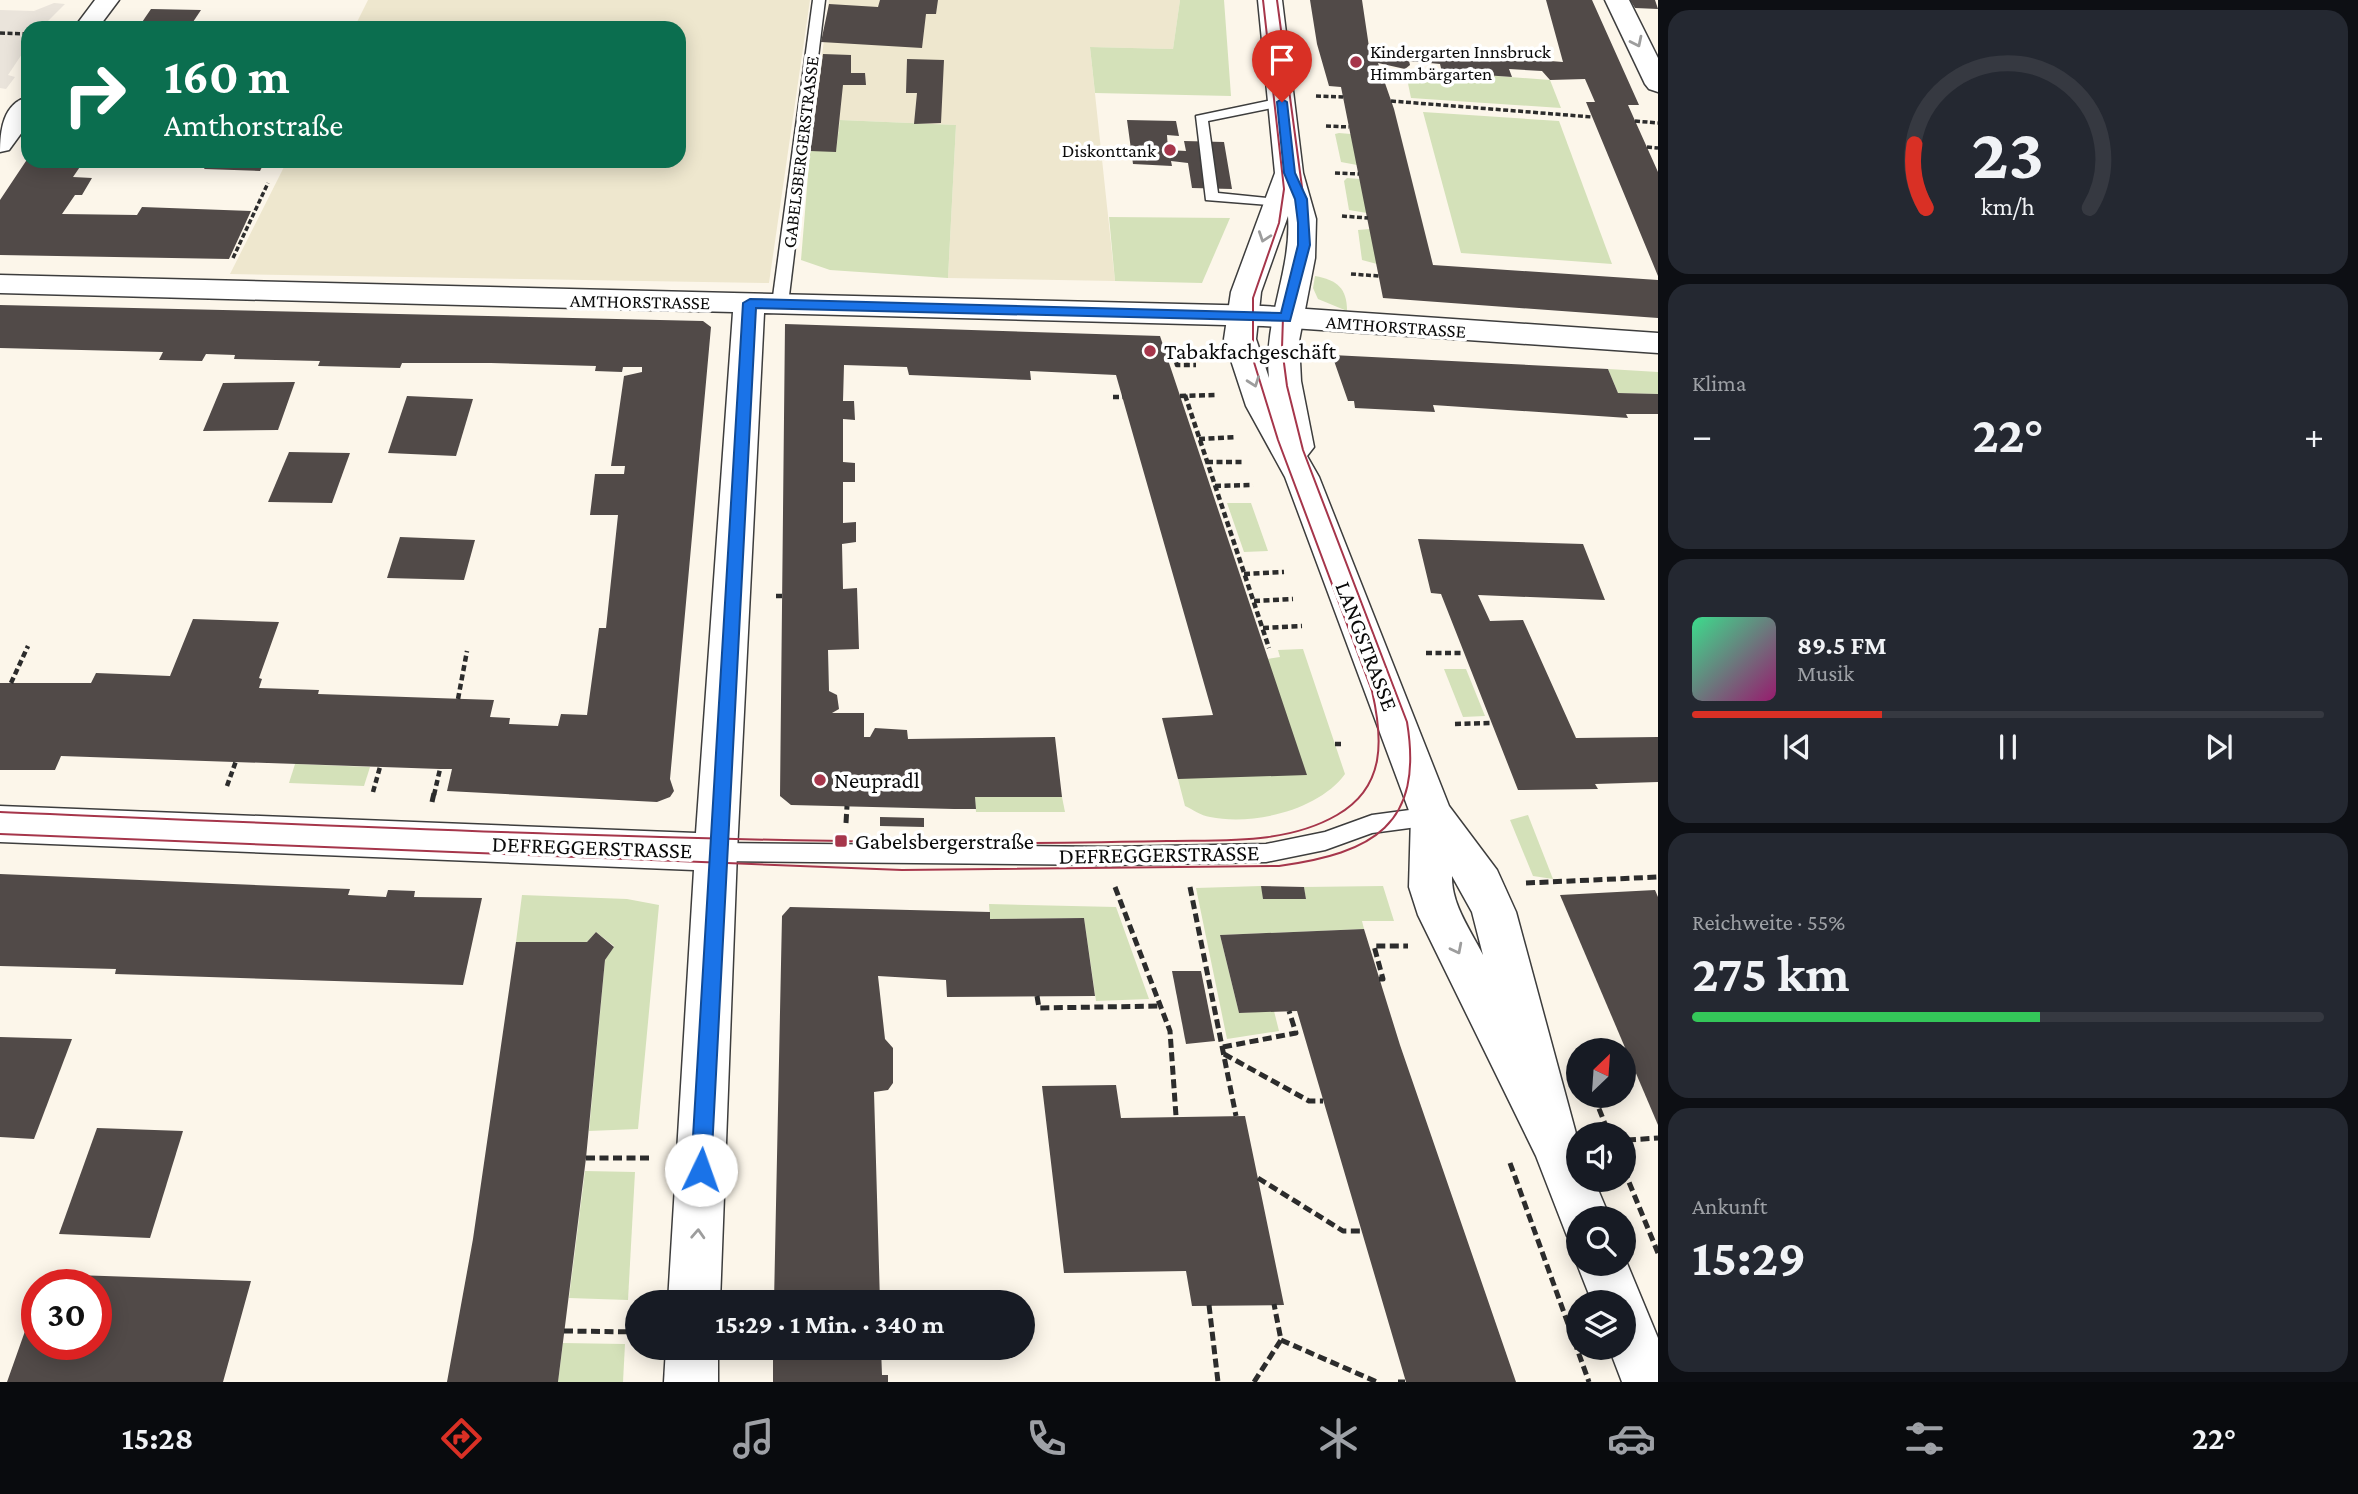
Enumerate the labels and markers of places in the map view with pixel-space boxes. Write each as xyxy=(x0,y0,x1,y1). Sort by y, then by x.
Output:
pin xyxy=(1252,30,1312,102)
place label: Kindergarten Innsbruck Himmbärgarten xyxy=(1370,41,1552,84)
marker: Kindergarten Innsbruck Himmbärgarten xyxy=(1348,54,1364,70)
place label: Diskonttank xyxy=(1062,140,1157,161)
marker: Diskonttank xyxy=(1162,142,1178,158)
place label: Tabakfachgeschäft xyxy=(1164,338,1336,364)
marker: Tabakfachgeschäft xyxy=(1142,343,1158,359)
place label: Neupradl xyxy=(834,767,920,793)
marker: Neupradl xyxy=(812,772,828,788)
place label: Gabelsbergerstraße xyxy=(855,828,1034,854)
marker: Gabelsbergerstraße xyxy=(833,833,849,849)

